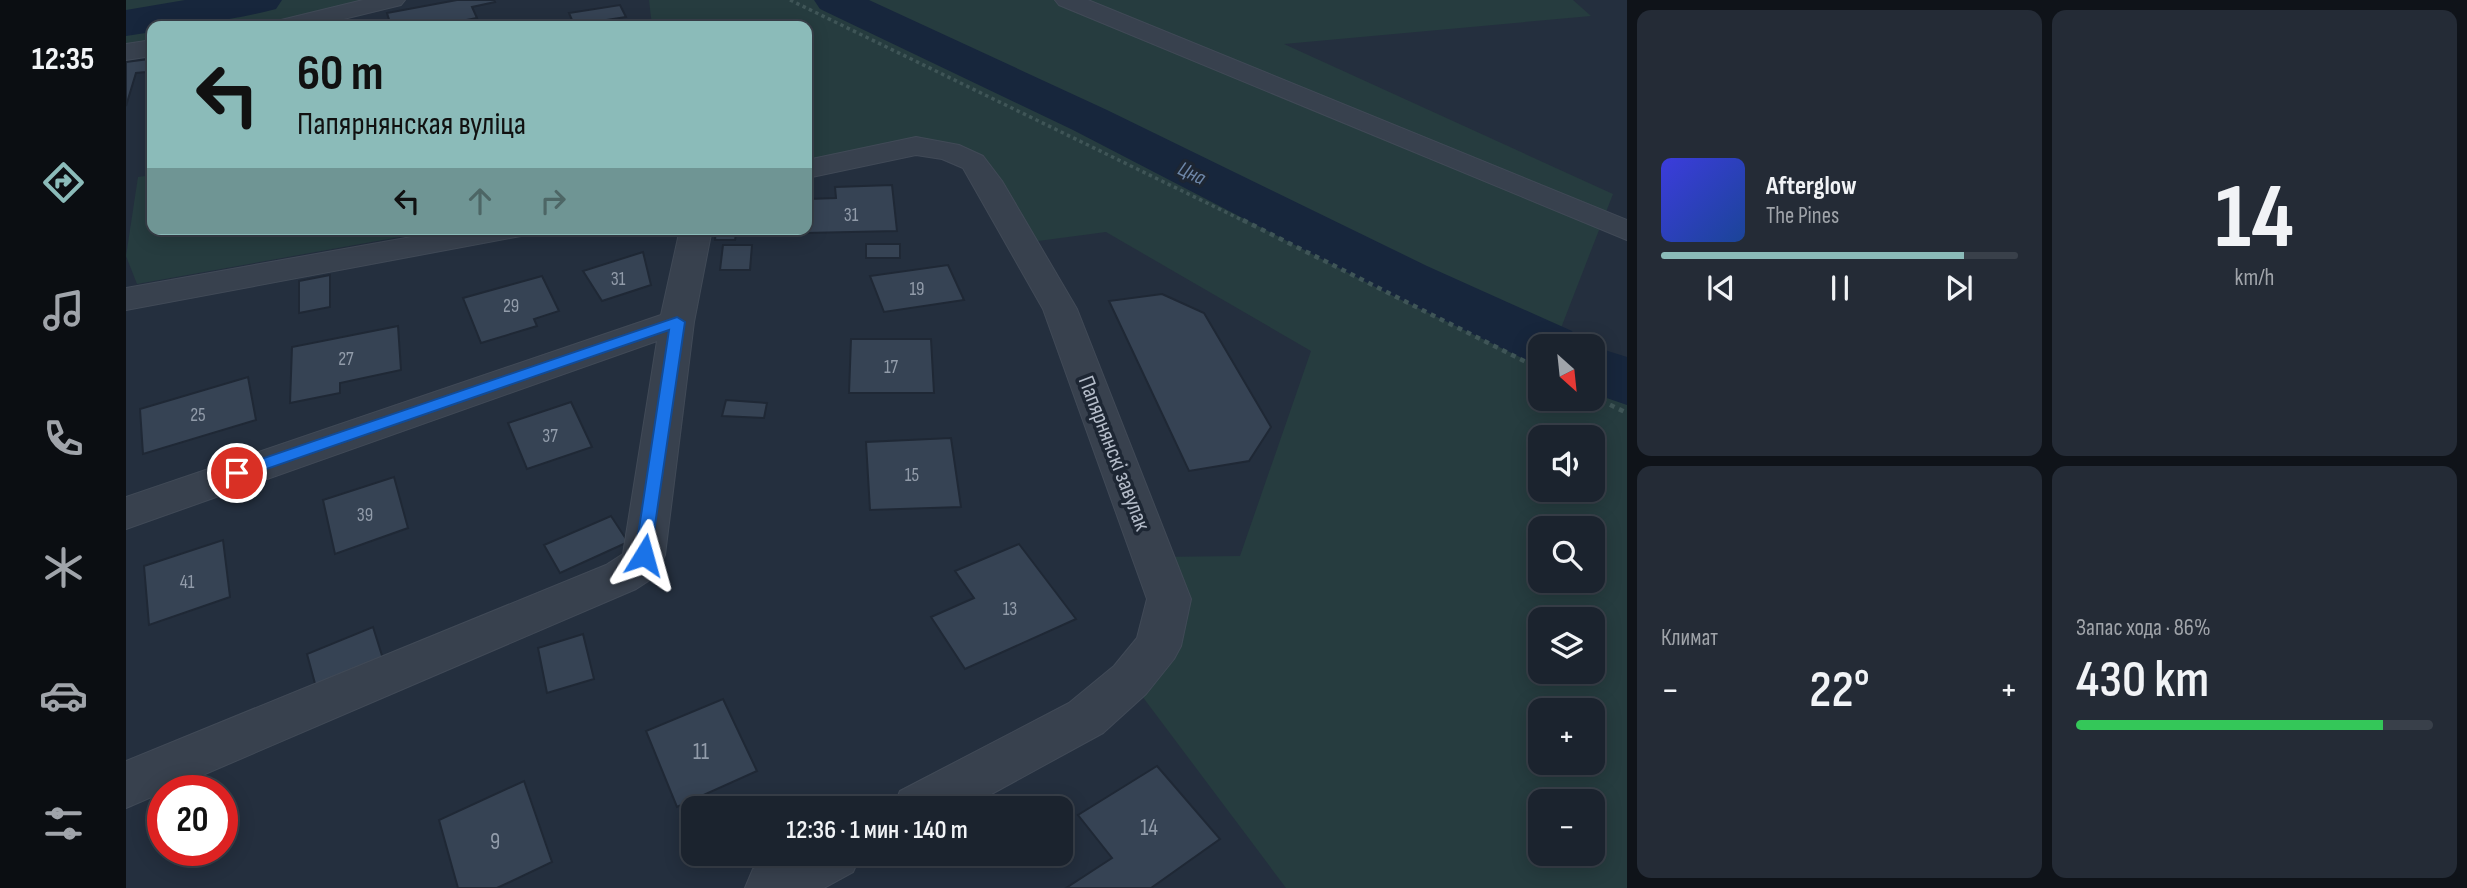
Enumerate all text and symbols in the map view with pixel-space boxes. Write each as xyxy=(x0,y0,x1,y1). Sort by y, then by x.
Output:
text: 12:35 xyxy=(32,40,94,79)
text: 60 m xyxy=(297,45,384,104)
icon: left xyxy=(182,49,273,140)
text: Папярнянская вуліца xyxy=(297,105,526,144)
water label: Цна xyxy=(1174,156,1210,191)
icon: directions xyxy=(39,158,88,207)
text: 14 xyxy=(2215,164,2294,273)
text: Afterglow xyxy=(1766,171,1857,202)
icon: left xyxy=(388,182,426,220)
icon: ahead xyxy=(461,182,499,220)
icon: right xyxy=(534,182,572,220)
text: The Pines xyxy=(1766,202,1839,230)
house number: 31 xyxy=(844,204,859,227)
text: km/h xyxy=(2235,264,2274,292)
house number: 31 xyxy=(611,268,626,291)
icon: previous xyxy=(1702,269,1740,307)
icon: pause xyxy=(1821,269,1859,307)
icon: next xyxy=(1940,269,1978,307)
house number: 19 xyxy=(909,278,925,301)
icon: music xyxy=(39,286,88,335)
house number: 29 xyxy=(503,295,519,318)
north arrow xyxy=(1528,334,1605,411)
map controls xyxy=(1528,334,1605,866)
house number: 27 xyxy=(338,348,354,371)
house number: 17 xyxy=(884,356,899,379)
street label: Папярнянскі завулак xyxy=(1072,372,1157,535)
house number: 25 xyxy=(190,404,206,427)
icon: phone xyxy=(39,414,88,463)
house number: 37 xyxy=(542,425,558,448)
button: sound xyxy=(1528,425,1605,502)
pin xyxy=(207,443,267,503)
icon: arrive xyxy=(218,454,256,492)
house number: 15 xyxy=(905,464,919,487)
house number: 39 xyxy=(357,504,373,527)
button: search xyxy=(1528,516,1605,593)
position arrow xyxy=(607,518,681,592)
icon: climate xyxy=(39,543,88,592)
house number: 41 xyxy=(180,571,195,594)
house number: 13 xyxy=(1003,598,1017,621)
button: layers xyxy=(1528,607,1605,684)
text: Запас хода · 86% xyxy=(2076,614,2211,642)
text: Климат xyxy=(1661,624,1718,652)
text: 430 km xyxy=(2076,649,2209,712)
text: 22° xyxy=(1809,659,1870,722)
text: − xyxy=(1661,668,1680,713)
text: + xyxy=(1999,668,2018,713)
icon: car xyxy=(39,671,88,720)
button: + xyxy=(1528,698,1605,775)
house number: 11 xyxy=(693,738,709,766)
speed limit sign: 20 xyxy=(147,775,238,866)
button: − xyxy=(1528,789,1605,866)
icon: filters xyxy=(39,799,88,848)
house number: 14 xyxy=(1140,814,1158,842)
text: 12:36 · 1 мин · 140 m xyxy=(786,815,968,846)
house number: 9 xyxy=(490,828,500,856)

